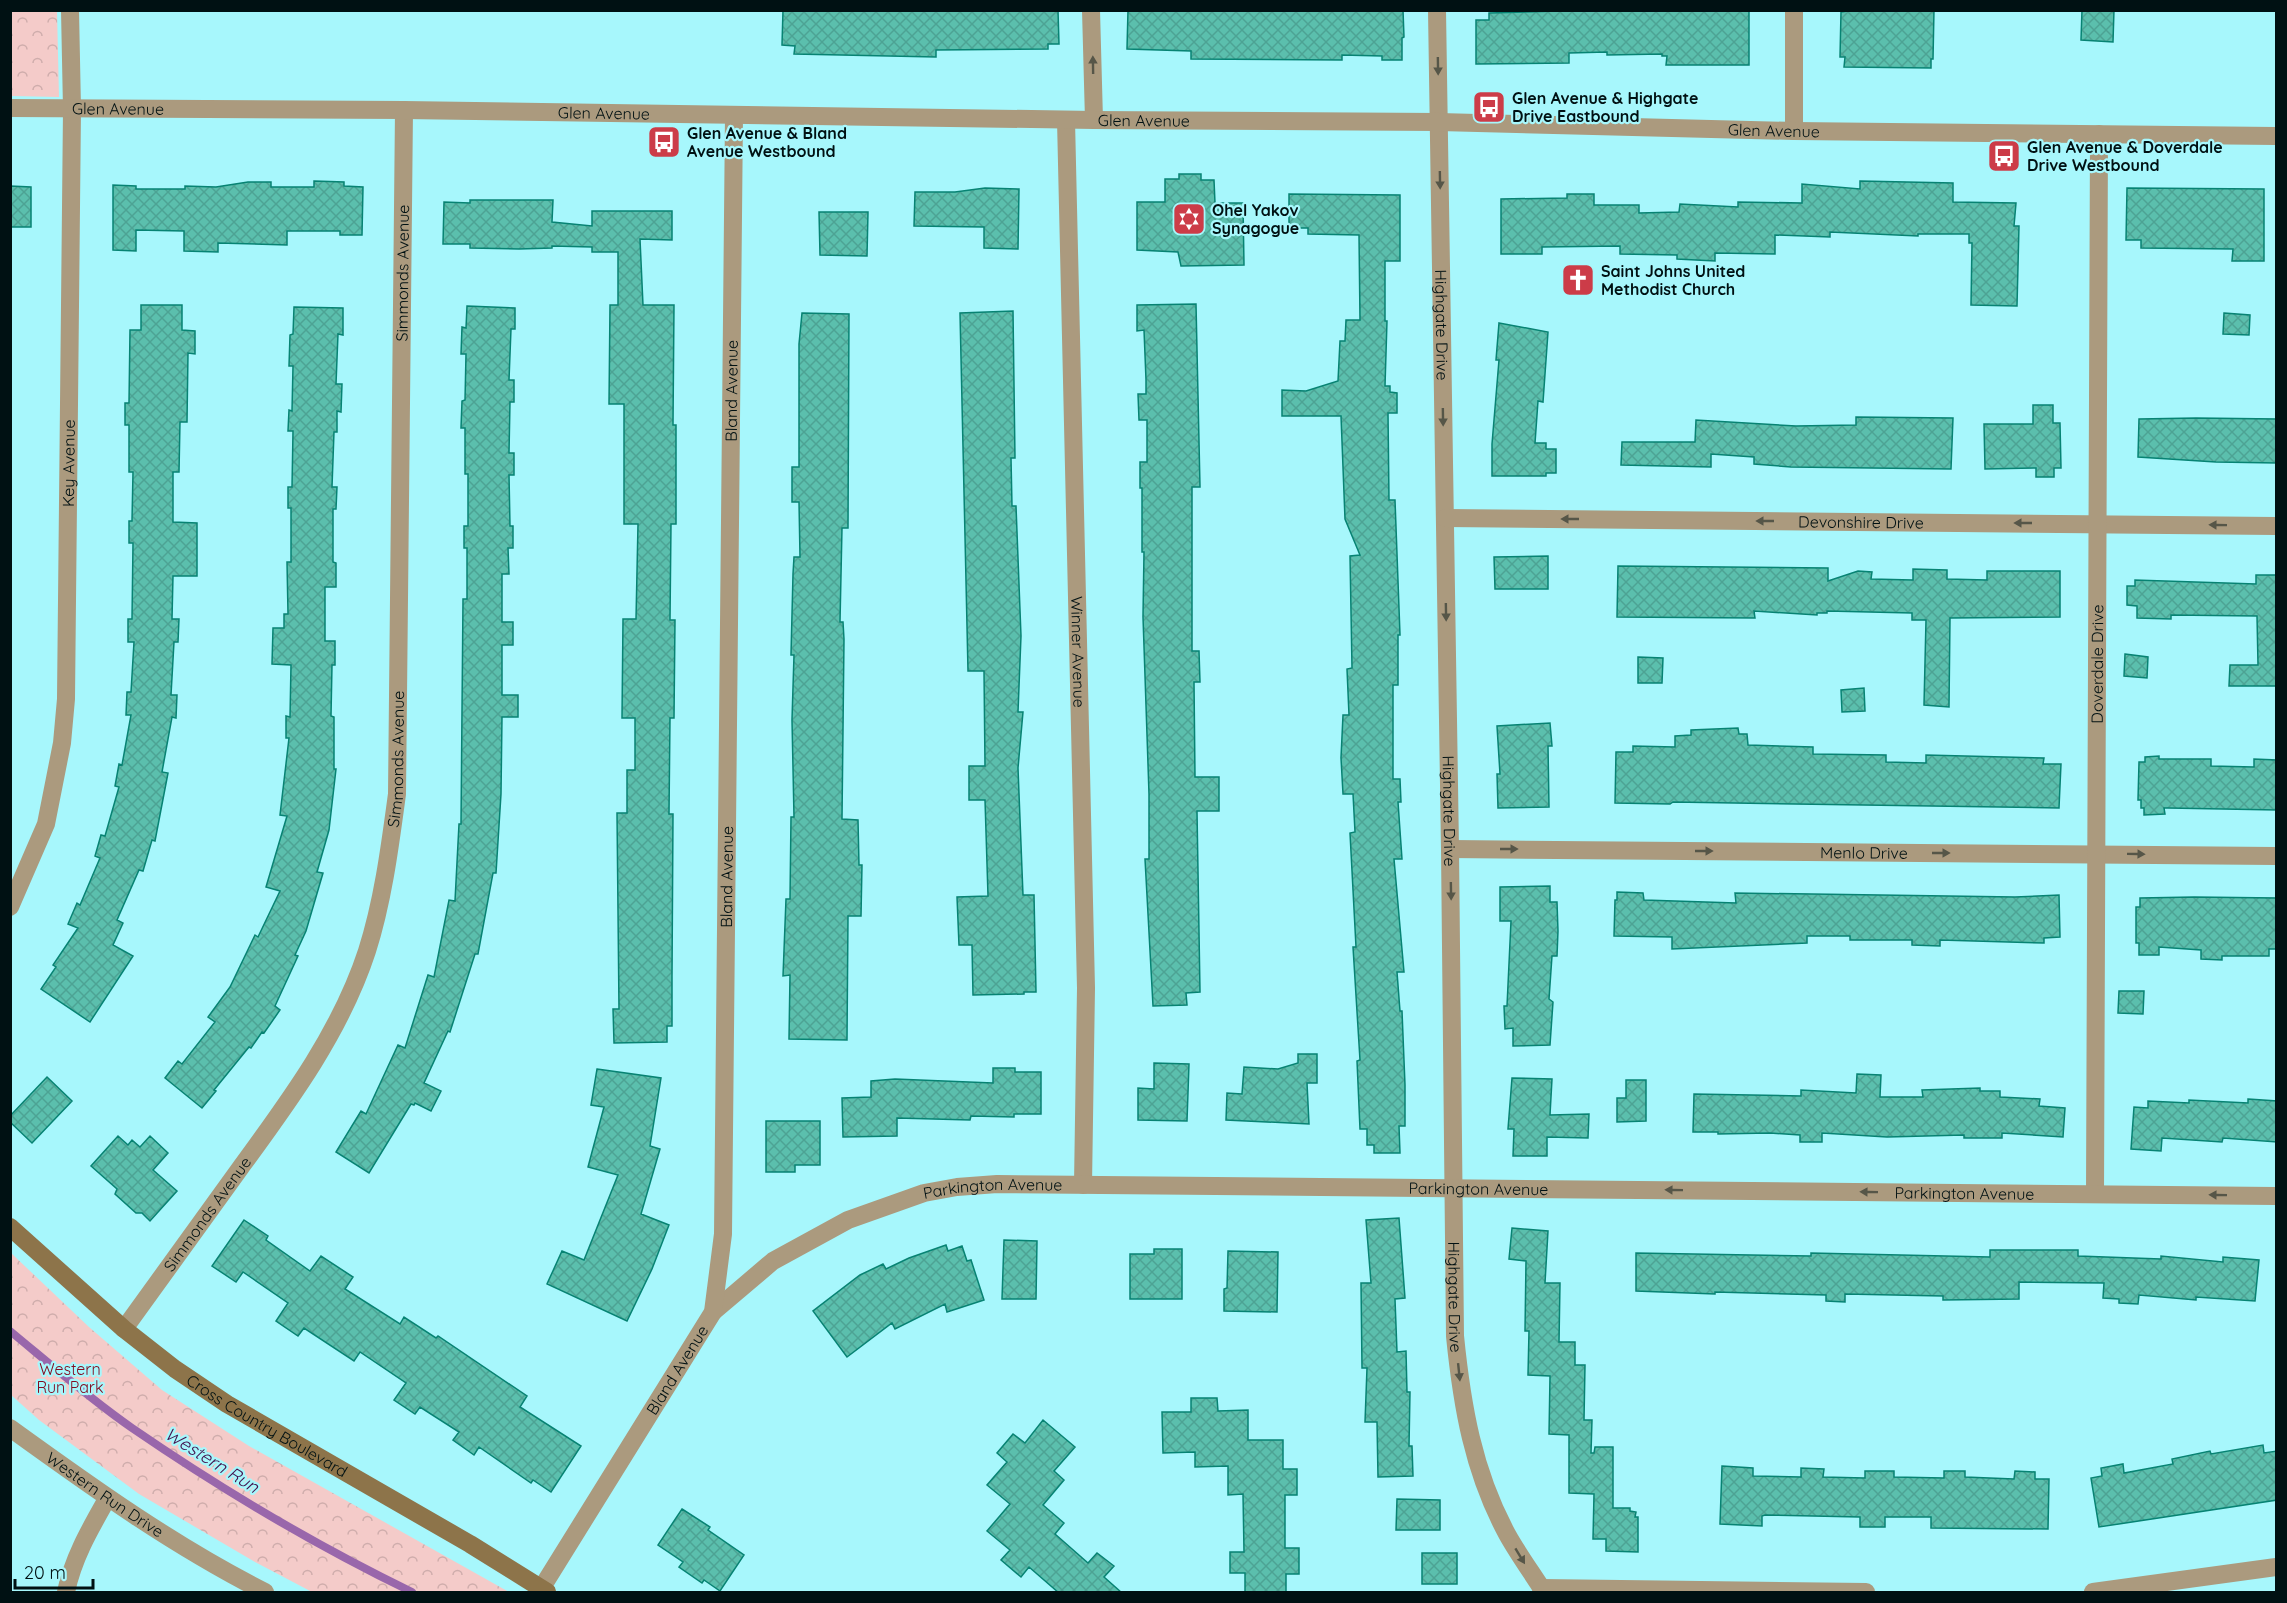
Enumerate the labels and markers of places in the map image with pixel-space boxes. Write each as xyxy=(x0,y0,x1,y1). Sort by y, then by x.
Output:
place label: Glen Avenue & Highgate Drive Eastbound xyxy=(1512,88,1699,126)
bus stop icon: Glen Avenue & Highgate Drive Eastbound xyxy=(1471,89,1507,125)
place label: Glen Avenue & Bland Avenue Westbound xyxy=(687,123,847,161)
bus stop icon: Glen Avenue & Bland Avenue Westbound xyxy=(646,124,682,160)
place label: Glen Avenue & Doverdale Drive Westbound xyxy=(2027,137,2223,175)
bus stop icon: Glen Avenue & Doverdale Drive Westbound xyxy=(1986,138,2022,174)
place label: Ohel Yakov Synagogue xyxy=(1212,200,1299,238)
synagogue icon: Ohel Yakov Synagogue xyxy=(1171,201,1207,237)
place label: Saint Johns United Methodist Church xyxy=(1601,261,1745,299)
church icon: Saint Johns United Methodist Church xyxy=(1560,262,1596,298)

